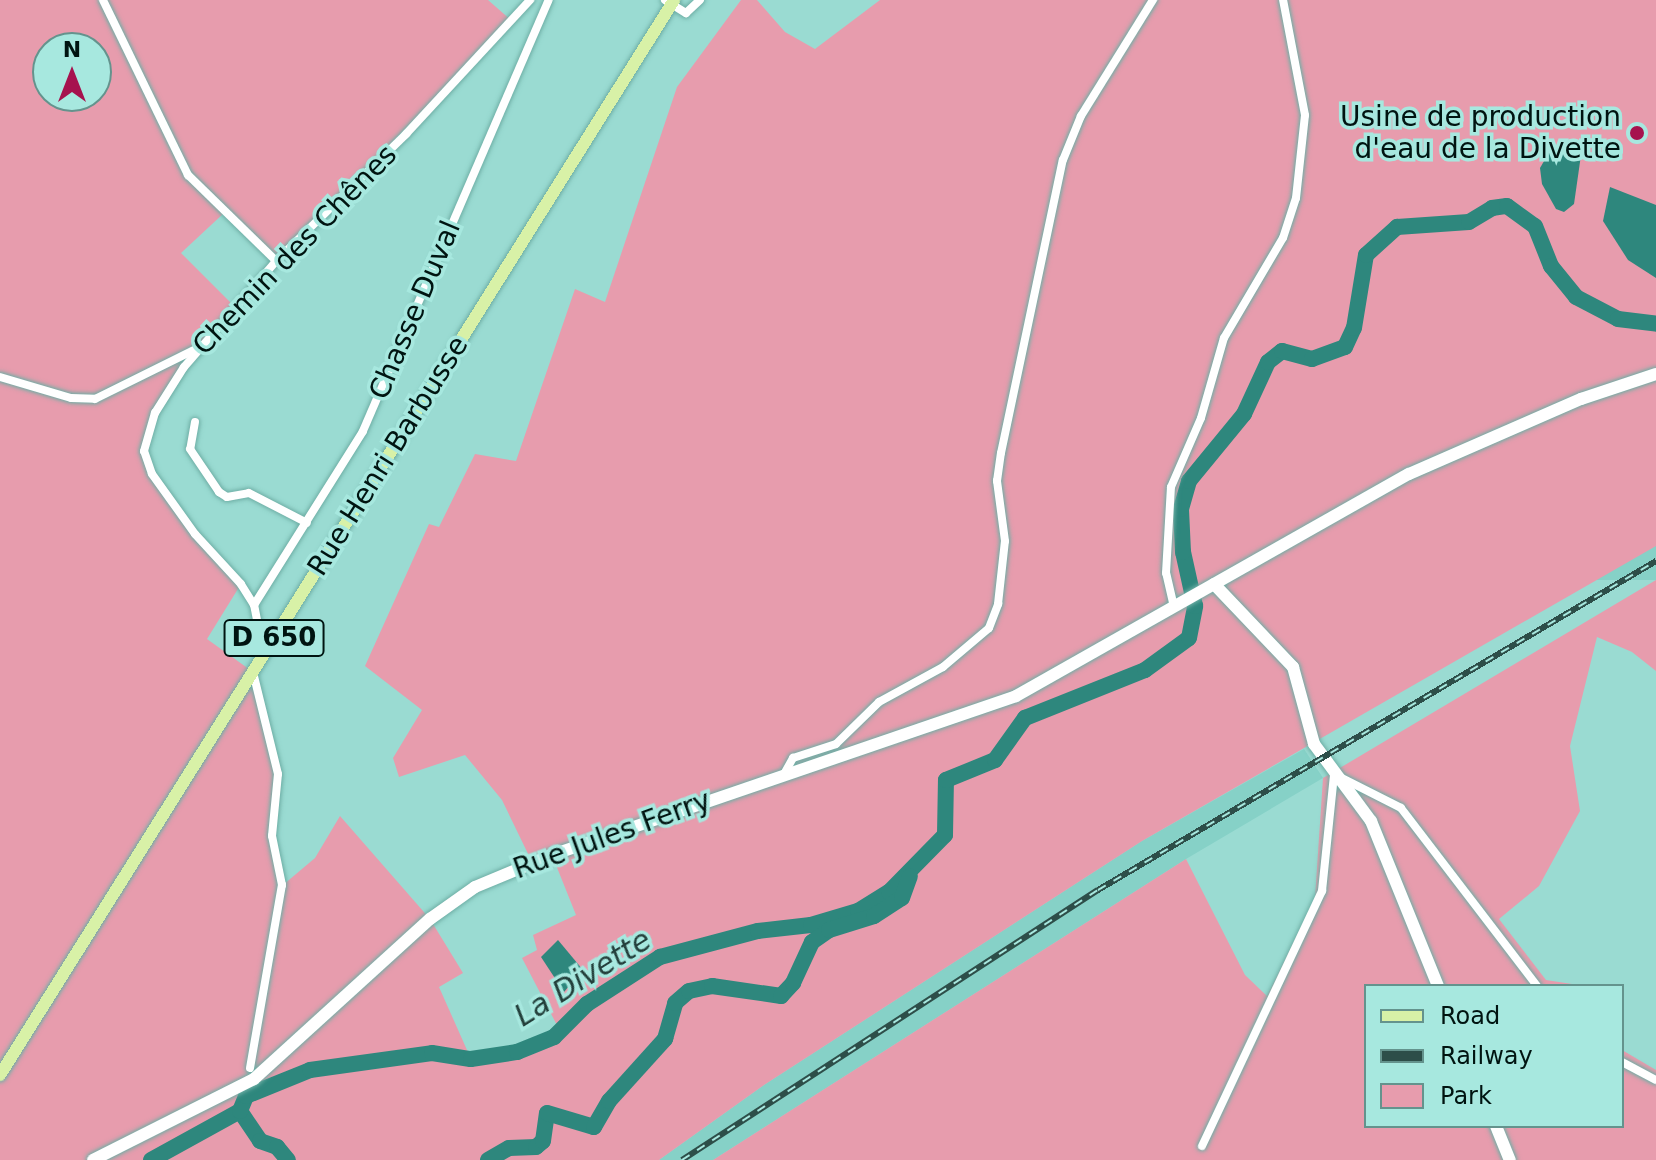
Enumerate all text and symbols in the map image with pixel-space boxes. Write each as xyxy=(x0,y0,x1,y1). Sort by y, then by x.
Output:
north arrow xyxy=(32,32,112,112)
text: N xyxy=(63,37,81,62)
place label: Usine de production d'eau de la Divette xyxy=(1340,100,1621,166)
marker: Usine de production d'eau de la Divette xyxy=(1628,124,1646,142)
street label: Chemin des Chênes xyxy=(186,138,404,362)
street label: Chasse Duval xyxy=(362,216,468,404)
street label: Rue Henri Barbusse xyxy=(301,330,475,582)
road number: D 650 xyxy=(222,616,326,660)
street label: Rue Jules Ferry xyxy=(509,784,715,886)
water label: La Divette xyxy=(508,922,658,1034)
legend xyxy=(1364,984,1624,1128)
text: Road xyxy=(1440,1002,1500,1030)
text: Railway xyxy=(1440,1042,1533,1070)
text: Park xyxy=(1440,1082,1492,1110)

